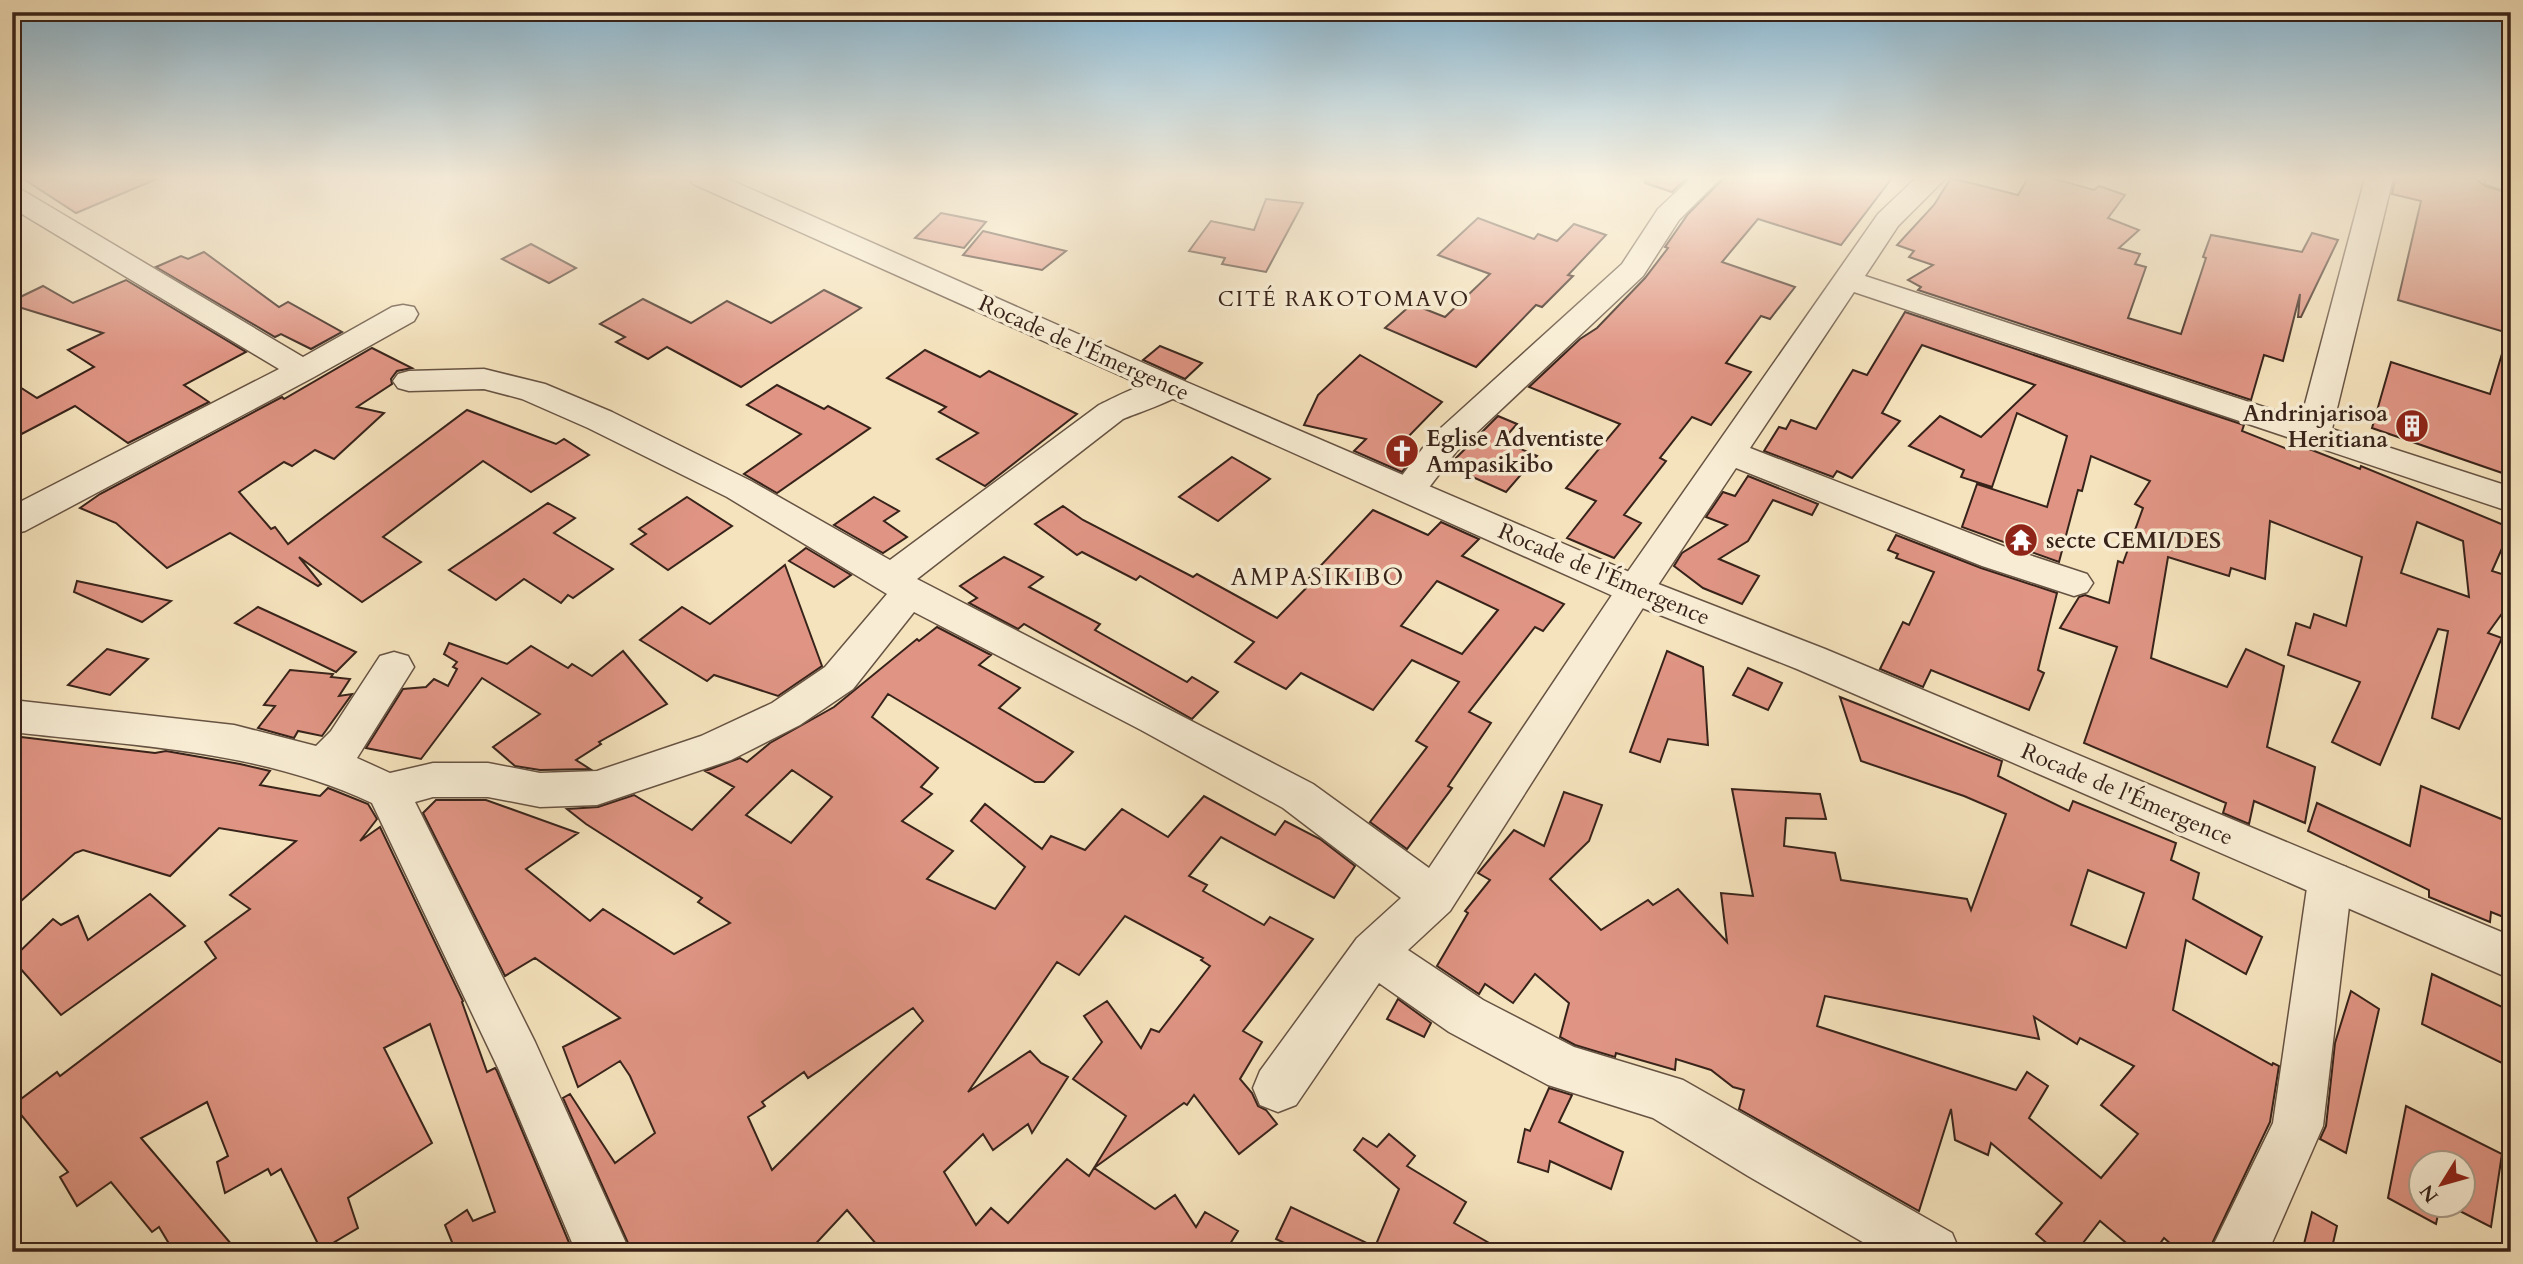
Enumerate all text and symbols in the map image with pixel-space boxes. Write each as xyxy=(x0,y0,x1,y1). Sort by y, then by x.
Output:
district label: CITÉ RAKOTOMAVO xyxy=(1218,285,1470,314)
street label: Rocade de l'Émergence xyxy=(974,288,1194,408)
place label: Andrinjarisoa Heritiana xyxy=(2243,398,2389,455)
building icon: Andrinjarisoa Heritiana xyxy=(2393,407,2431,445)
place label: Eglise Adventiste Ampasikibo xyxy=(1426,423,1604,480)
church icon: Eglise Adventiste Ampasikibo xyxy=(1383,432,1421,470)
street label: Rocade de l'Émergence xyxy=(1493,515,1715,633)
temple icon: secte CEMI/DES xyxy=(2002,521,2040,559)
place label: secte CEMI/DES xyxy=(2046,525,2221,556)
district label: AMPASIKIBO xyxy=(1231,561,1405,594)
street label: Rocade de l'Émergence xyxy=(2016,735,2238,853)
north arrow xyxy=(2408,1148,2478,1218)
text: N xyxy=(2414,1179,2445,1208)

